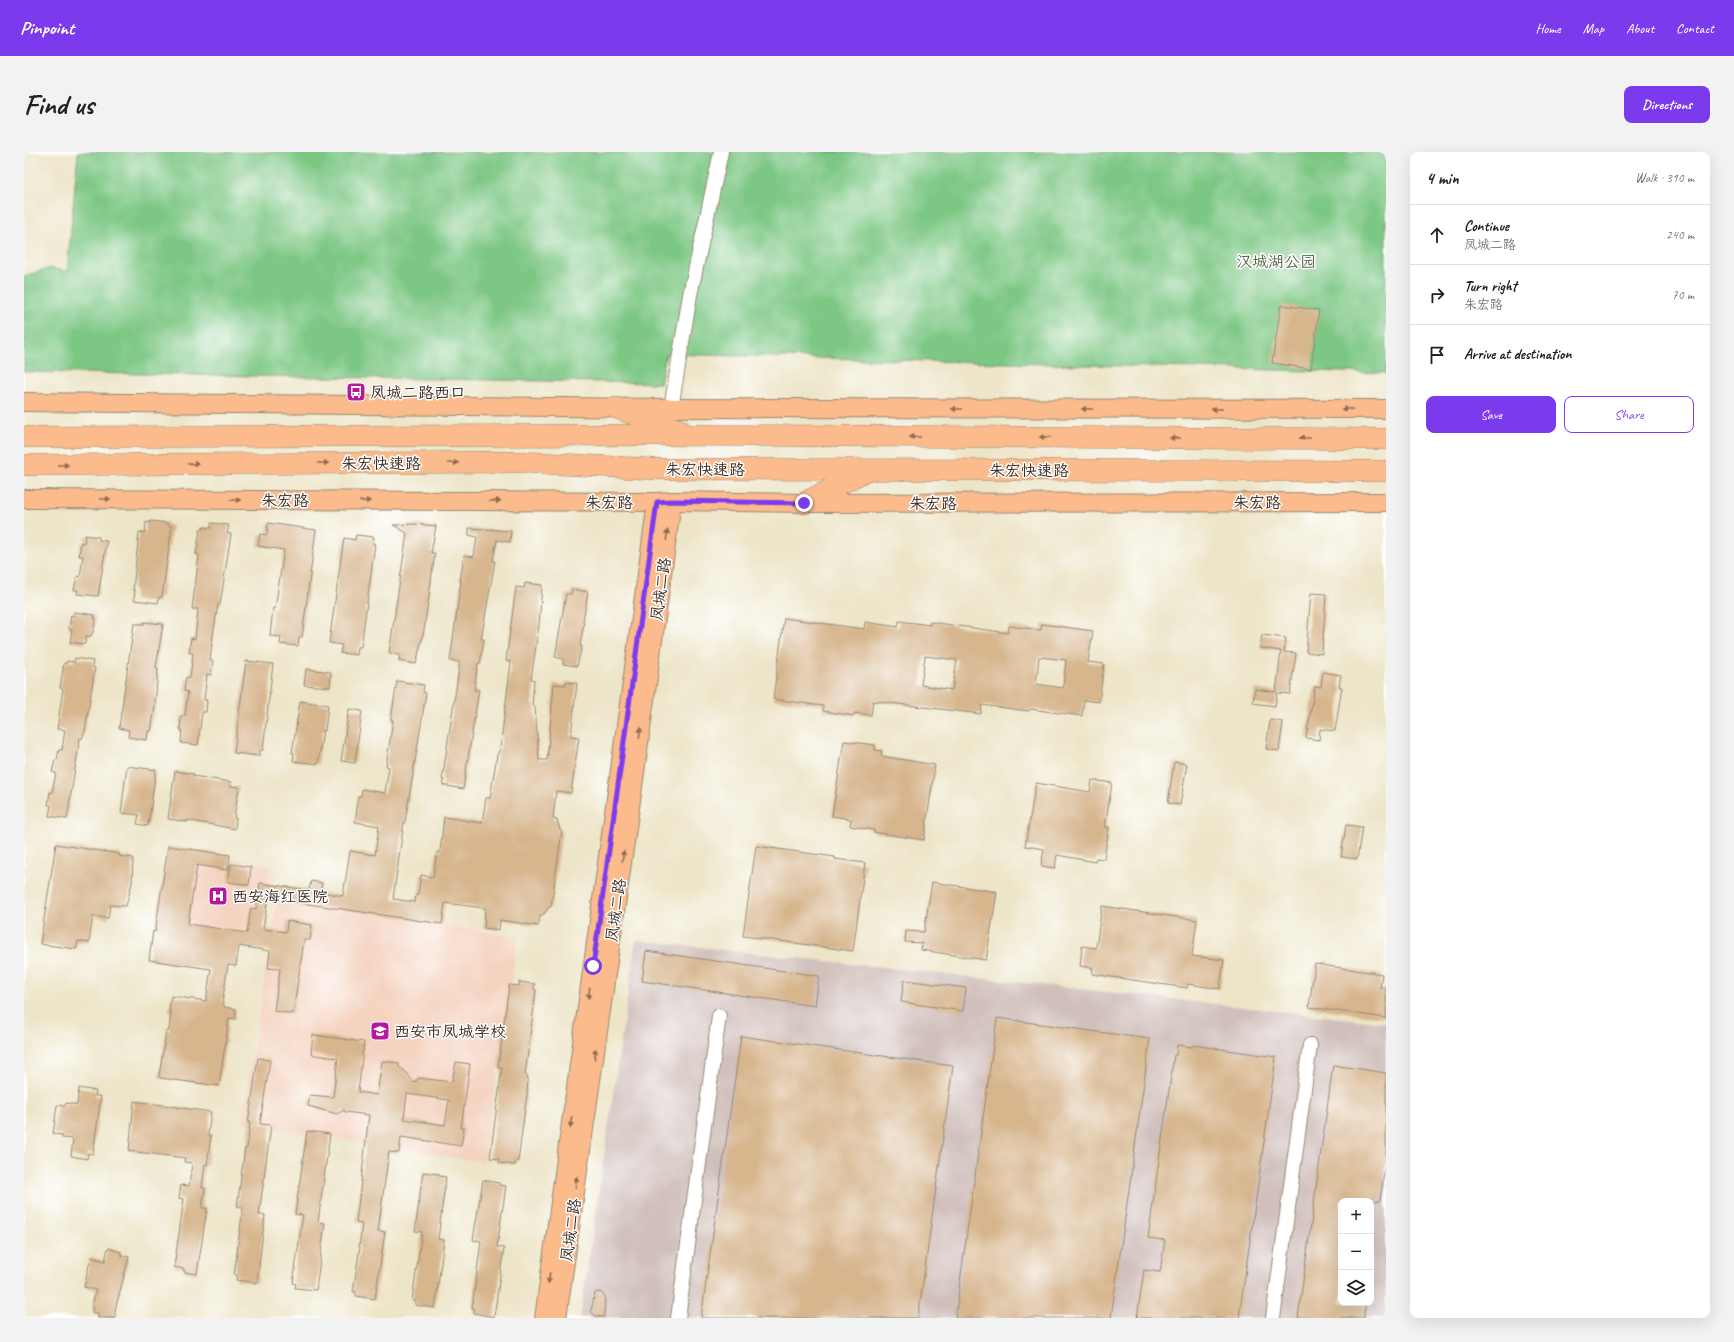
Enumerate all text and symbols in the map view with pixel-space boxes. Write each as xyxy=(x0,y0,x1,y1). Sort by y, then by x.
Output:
text: Pinpoint xyxy=(20,16,74,40)
text: Home xyxy=(1535,20,1561,37)
text: Map xyxy=(1583,20,1604,37)
text: About xyxy=(1626,20,1654,37)
text: Contact xyxy=(1676,20,1714,37)
button: Directions xyxy=(1624,86,1710,123)
text: Find us xyxy=(24,87,94,122)
text: 4 min xyxy=(1426,168,1459,189)
text: Walk · 310 m xyxy=(1635,170,1694,186)
text: Continue xyxy=(1464,217,1509,236)
icon: ahead xyxy=(1426,224,1448,246)
text: 240 m xyxy=(1666,227,1694,243)
text: 凤城二路 xyxy=(1464,237,1516,253)
park label: 汉城湖公园 xyxy=(1236,252,1316,272)
text: Turn right xyxy=(1464,277,1517,296)
icon: right xyxy=(1426,284,1448,306)
text: 70 m xyxy=(1672,287,1694,303)
text: 朱宏路 xyxy=(1464,297,1503,313)
icon: arrive xyxy=(1426,344,1448,366)
text: Arrive at destination xyxy=(1464,345,1571,364)
bus stop icon: 凤城二路西口 xyxy=(345,381,367,403)
place label: 凤城二路西口 xyxy=(370,383,466,403)
button: Save xyxy=(1426,396,1556,433)
button: Share xyxy=(1564,396,1694,433)
one-way arrow xyxy=(950,406,963,412)
one-way arrow xyxy=(1080,406,1093,412)
one-way arrow xyxy=(1210,406,1223,412)
one-way arrow xyxy=(1340,406,1353,412)
one-way arrow xyxy=(908,434,921,440)
one-way arrow xyxy=(1038,434,1051,440)
one-way arrow xyxy=(1168,435,1181,441)
one-way arrow xyxy=(1298,435,1311,441)
street label: 朱宏快速路 xyxy=(341,454,421,474)
one-way arrow xyxy=(317,460,330,466)
one-way arrow xyxy=(447,460,460,466)
street label: 朱宏快速路 xyxy=(665,460,745,480)
one-way arrow xyxy=(187,461,200,467)
street label: 朱宏快速路 xyxy=(989,461,1069,481)
one-way arrow xyxy=(57,462,70,468)
street label: 朱宏路 xyxy=(261,491,309,511)
street label: 朱宏路 xyxy=(585,493,633,513)
street label: 朱宏路 xyxy=(1233,493,1281,513)
route end xyxy=(795,494,813,512)
street label: 朱宏路 xyxy=(909,494,957,514)
one-way arrow xyxy=(99,496,112,502)
one-way arrow xyxy=(229,497,242,503)
one-way arrow xyxy=(359,498,372,504)
one-way arrow xyxy=(489,498,501,505)
one-way arrow xyxy=(664,529,670,541)
street label: 凤城二路 xyxy=(647,556,675,622)
one-way arrow xyxy=(637,727,643,739)
one-way arrow xyxy=(620,850,626,862)
street label: 凤城二路 xyxy=(602,877,630,943)
hospital icon: 西安海红医院 xyxy=(207,885,229,907)
place label: 西安海红医院 xyxy=(232,887,328,907)
route start xyxy=(584,957,602,975)
one-way arrow xyxy=(586,987,592,999)
school or university icon: 西安市凤城学校 xyxy=(369,1020,391,1042)
place label: 西安市凤城学校 xyxy=(394,1022,506,1042)
one-way arrow xyxy=(592,1048,598,1060)
one-way arrow xyxy=(568,1115,574,1128)
one-way arrow xyxy=(573,1176,579,1188)
street label: 凤城二路 xyxy=(557,1197,585,1263)
map controls xyxy=(1338,1198,1374,1306)
button: + xyxy=(1338,1198,1374,1234)
button: − xyxy=(1338,1234,1374,1270)
button: layers xyxy=(1338,1270,1374,1306)
one-way arrow xyxy=(546,1272,552,1284)

